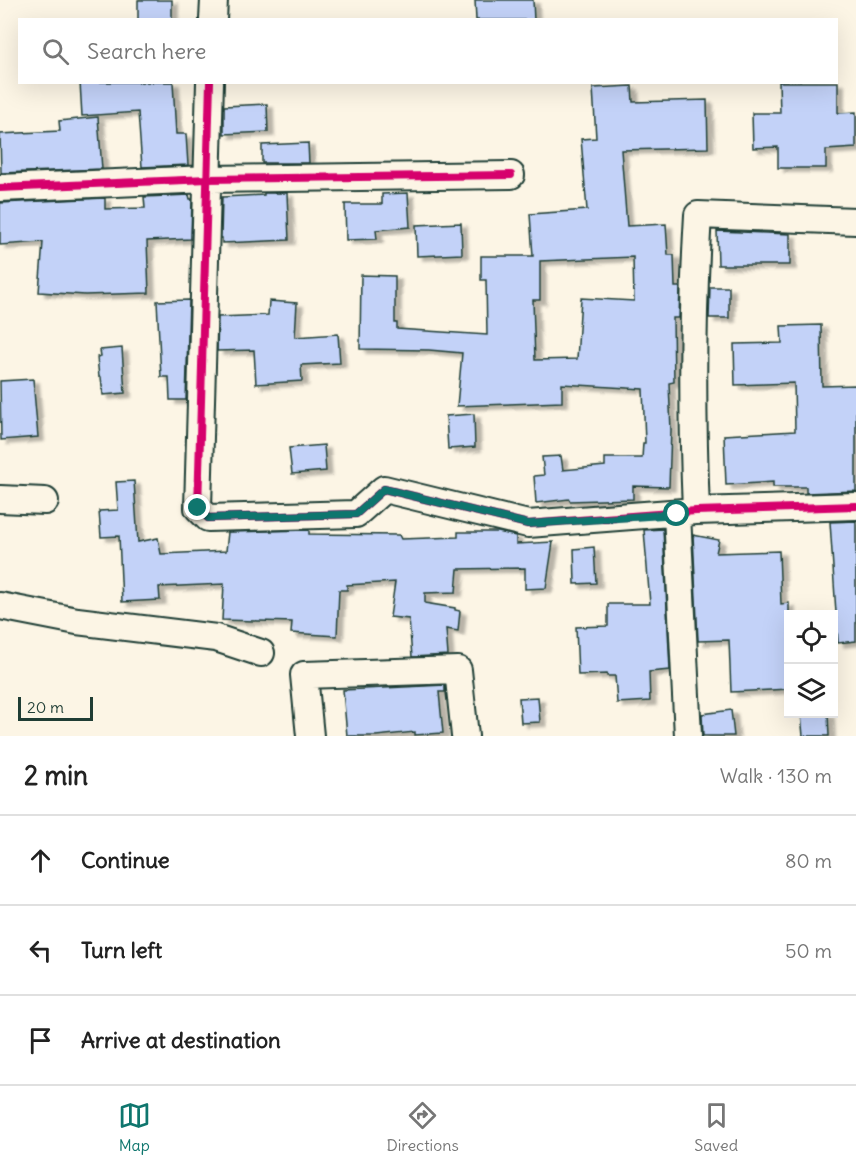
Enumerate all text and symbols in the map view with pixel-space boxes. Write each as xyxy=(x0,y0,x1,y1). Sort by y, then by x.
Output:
search box xyxy=(18,18,838,84)
icon: search xyxy=(39,35,72,68)
text: Search here xyxy=(87,37,206,65)
route end xyxy=(184,494,210,520)
route start xyxy=(663,500,689,526)
map controls xyxy=(784,610,838,718)
button: locate xyxy=(784,610,838,664)
button: layers xyxy=(784,664,838,718)
scale bar xyxy=(18,694,93,722)
text: 20 m xyxy=(27,697,64,717)
text: 2 min xyxy=(24,759,88,792)
text: Walk · 130 m xyxy=(720,763,832,788)
icon: ahead xyxy=(24,844,57,877)
text: Continue xyxy=(81,846,170,874)
text: 80 m xyxy=(785,848,832,873)
icon: left xyxy=(24,934,57,967)
text: Turn left xyxy=(81,936,162,964)
text: 50 m xyxy=(785,938,832,963)
icon: arrive xyxy=(24,1024,57,1057)
text: Arrive at destination xyxy=(81,1026,281,1054)
tab: Map xyxy=(118,1099,151,1155)
tab: Directions xyxy=(386,1099,459,1155)
tab: Saved xyxy=(694,1099,738,1155)

